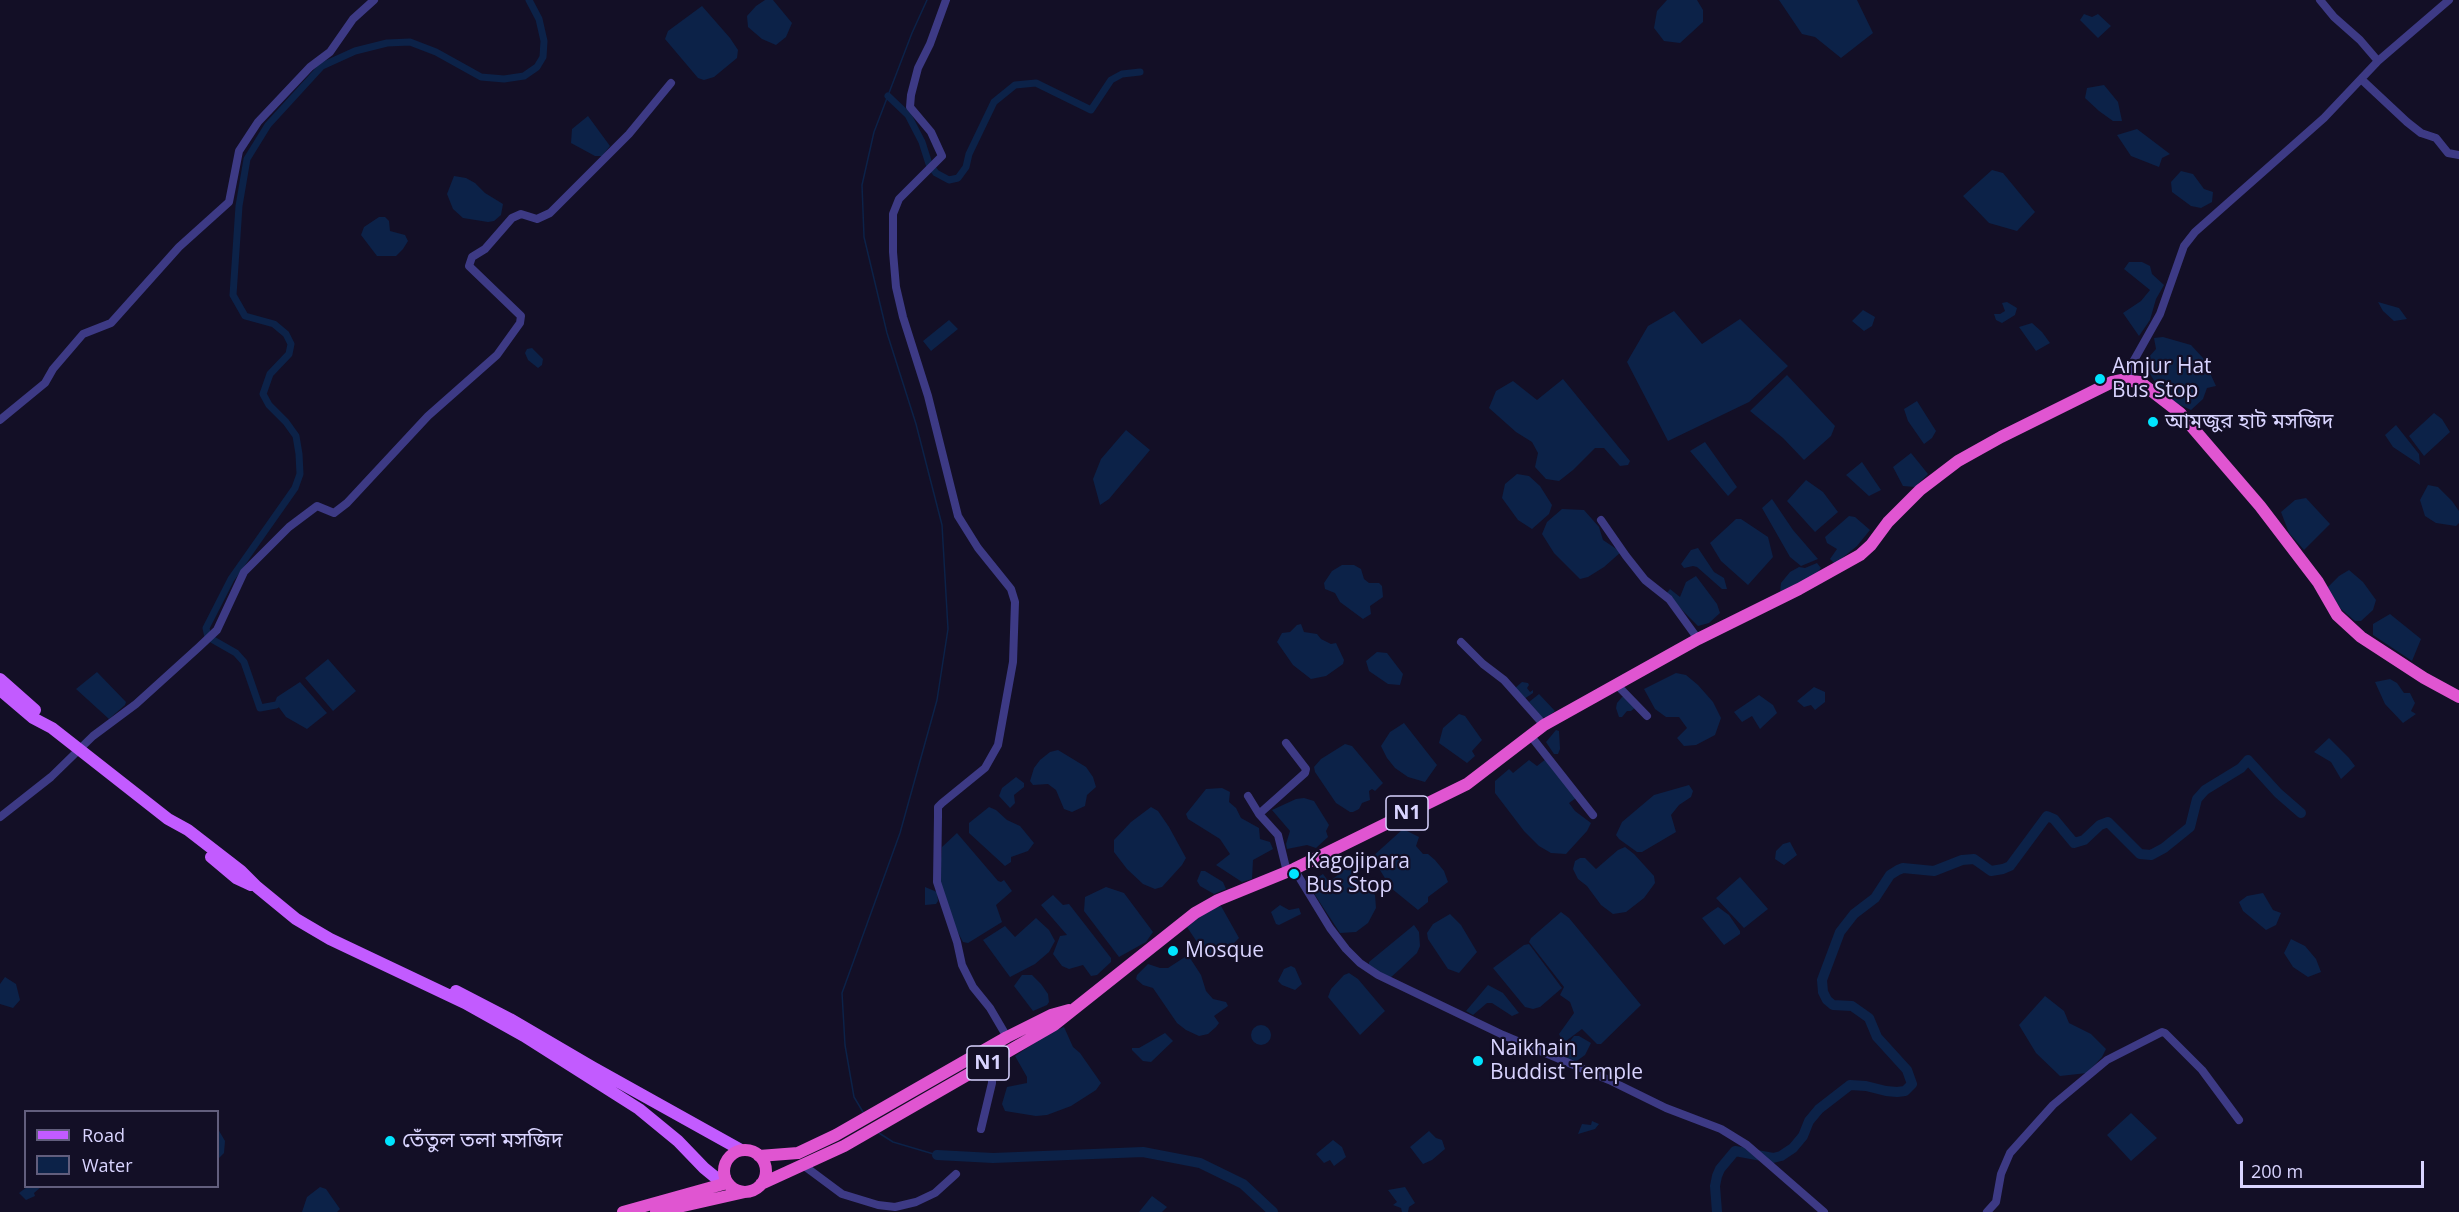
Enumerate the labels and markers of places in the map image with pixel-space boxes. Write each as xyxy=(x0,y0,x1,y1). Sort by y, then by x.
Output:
place label: Amjur Hat Bus Stop xyxy=(2112,354,2212,404)
marker: Amjur Hat Bus Stop xyxy=(2093,372,2107,386)
place label: আমজুর হাট মসজিদ xyxy=(2165,409,2333,435)
marker: আমজুর হাট মসজিদ xyxy=(2146,415,2160,429)
place label: Kagojipara Bus Stop xyxy=(1306,849,1410,899)
marker: Kagojipara Bus Stop xyxy=(1287,867,1301,881)
place label: Mosque xyxy=(1185,938,1264,964)
marker: Mosque xyxy=(1166,944,1180,958)
place label: Naikhain Buddist Temple xyxy=(1490,1036,1643,1086)
marker: Naikhain Buddist Temple xyxy=(1471,1054,1485,1068)
place label: তেঁতুল তলা মসজিদ xyxy=(402,1128,563,1154)
marker: তেঁতুল তলা মসজিদ xyxy=(383,1134,397,1148)

